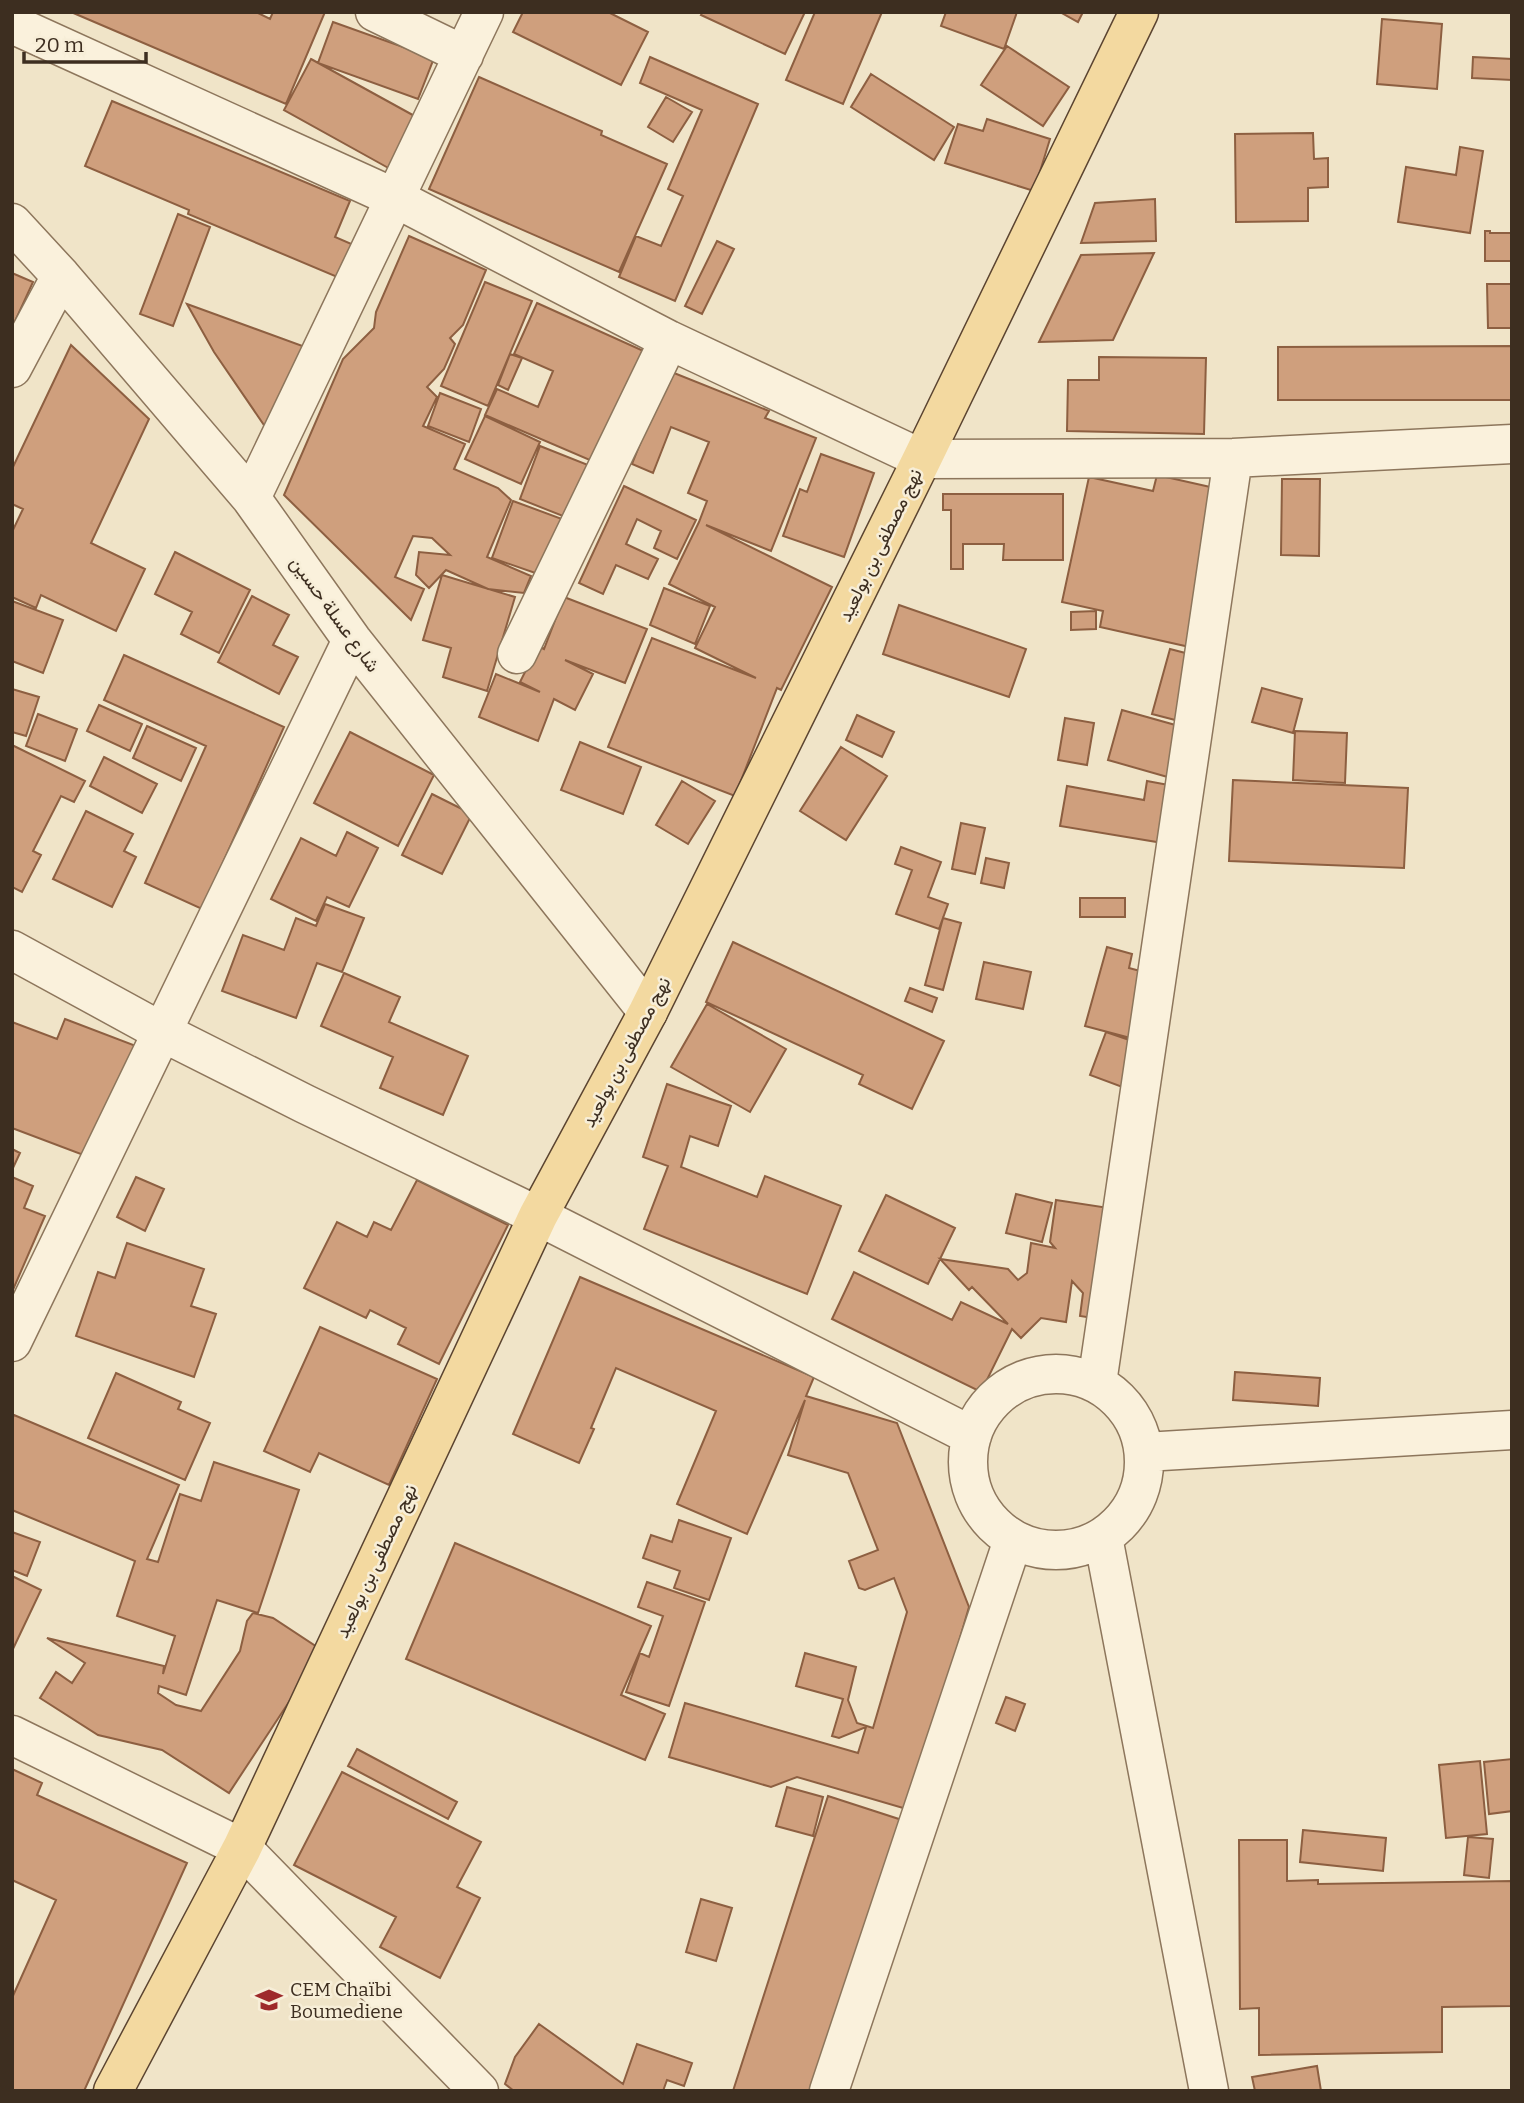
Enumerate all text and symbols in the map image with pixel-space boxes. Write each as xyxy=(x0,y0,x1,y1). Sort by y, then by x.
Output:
scale bar xyxy=(24,21,147,65)
text: 20 m xyxy=(35,32,84,58)
street label: نهج مصطفى بن بولعيد xyxy=(833,465,929,626)
street label: شارع عسلة حسين xyxy=(284,552,385,677)
street label: نهج مصطفى بن بولعيد xyxy=(577,973,677,1132)
street label: نهج مصطفى بن بولعيد xyxy=(330,1480,424,1642)
place label: CEM Chaïbi Boumediene xyxy=(290,1978,403,2023)
school or university icon: CEM Chaïbi Boumediene xyxy=(254,1985,284,2015)

